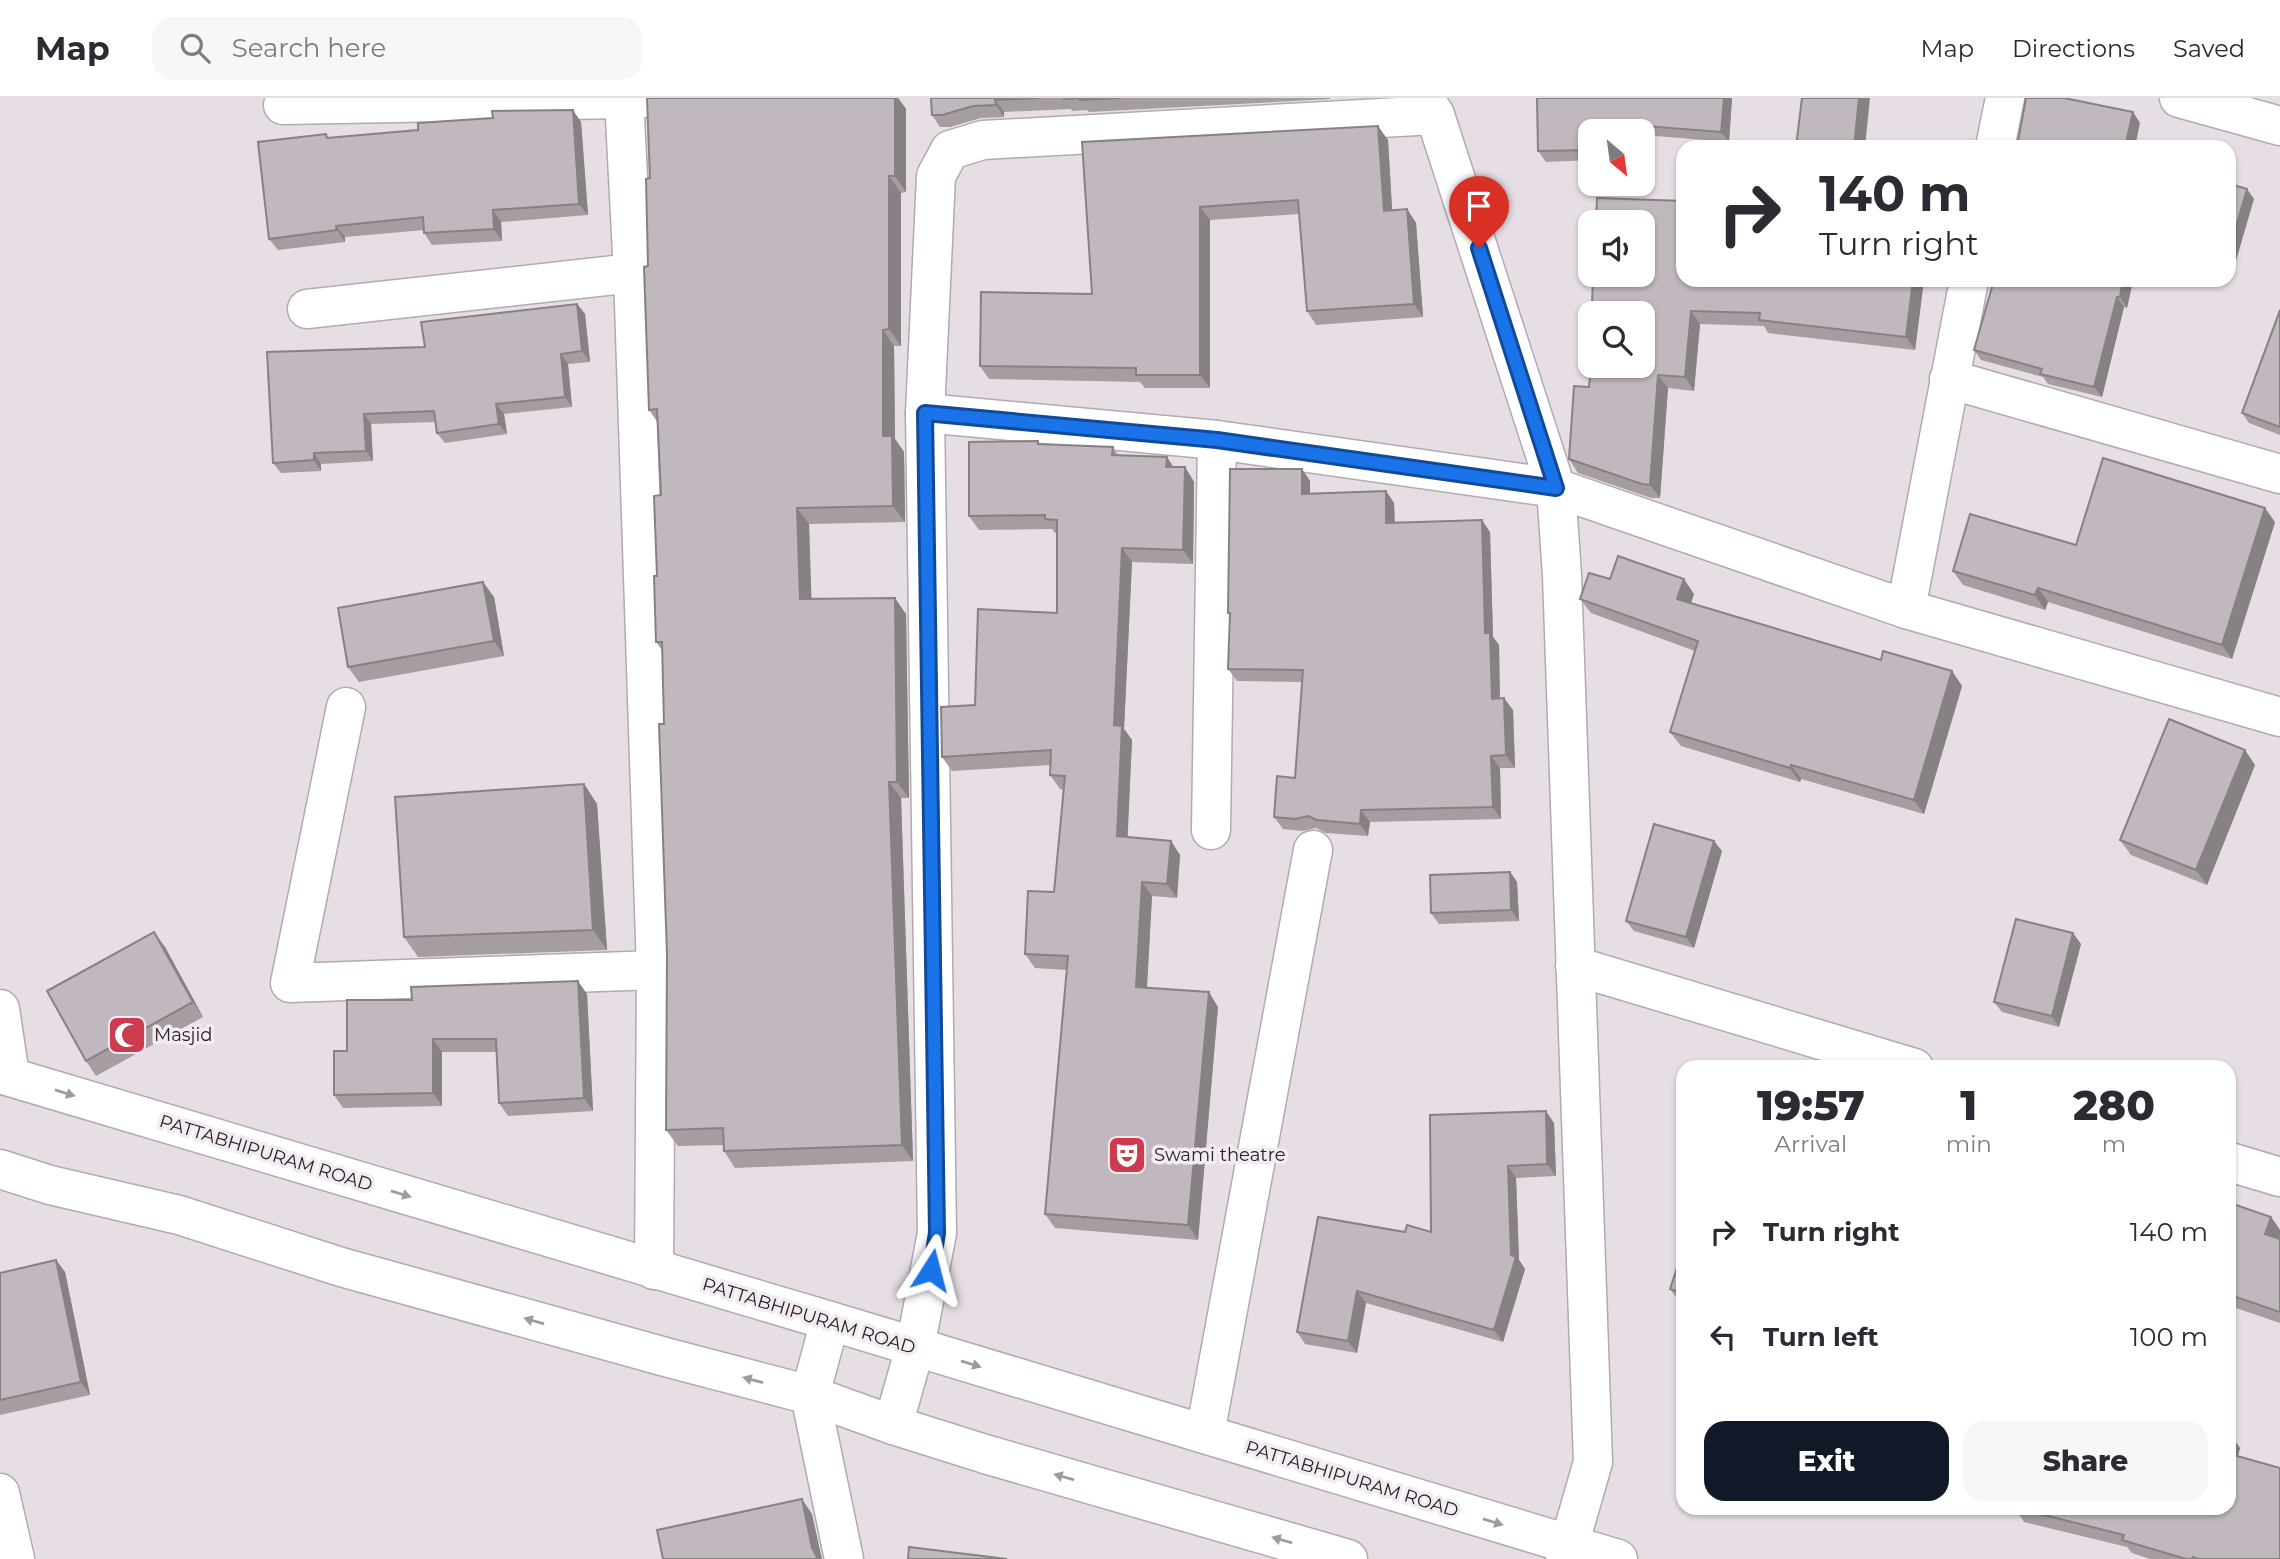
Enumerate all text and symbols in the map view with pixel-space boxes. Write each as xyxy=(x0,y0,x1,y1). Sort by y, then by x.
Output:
search box xyxy=(152,17,642,80)
text: Map xyxy=(35,28,110,68)
icon: search xyxy=(176,29,214,67)
text: Search here xyxy=(232,32,386,64)
text: Map xyxy=(1921,34,1974,63)
text: Directions xyxy=(2012,34,2135,63)
text: Saved xyxy=(2173,34,2245,63)
north arrow xyxy=(1578,119,1656,196)
map controls xyxy=(1578,119,1655,378)
text: 140 m xyxy=(1819,164,1971,223)
icon: right xyxy=(1704,168,1795,259)
pin xyxy=(1449,176,1509,248)
icon: arrive xyxy=(1460,187,1498,225)
button: sound xyxy=(1578,210,1655,287)
text: Turn right xyxy=(1819,224,1979,263)
button: search xyxy=(1578,301,1655,378)
mosque icon: Masjid xyxy=(106,1014,148,1056)
place label: Masjid xyxy=(154,1024,213,1046)
text: 19:57 xyxy=(1757,1079,1865,1131)
text: 1 xyxy=(1960,1079,1977,1131)
text: 280 xyxy=(2073,1079,2155,1131)
one-way arrow xyxy=(55,1089,76,1099)
street label: PATTABHIPURAM ROAD xyxy=(157,1110,375,1196)
text: Arrival xyxy=(1775,1130,1847,1158)
text: min xyxy=(1946,1130,1992,1158)
text: m xyxy=(2102,1130,2126,1158)
theatre icon: Swami theatre xyxy=(1106,1134,1148,1176)
place label: Swami theatre xyxy=(1154,1144,1286,1166)
one-way arrow xyxy=(390,1189,411,1199)
icon: right xyxy=(1704,1213,1742,1251)
text: Turn right xyxy=(1763,1216,1899,1248)
text: 140 m xyxy=(2130,1216,2208,1248)
position arrow xyxy=(894,1233,968,1307)
street label: PATTABHIPURAM ROAD xyxy=(700,1273,918,1359)
one-way arrow xyxy=(523,1315,544,1325)
icon: left xyxy=(1704,1318,1742,1356)
text: Turn left xyxy=(1763,1321,1879,1353)
text: 100 m xyxy=(2130,1321,2208,1353)
one-way arrow xyxy=(960,1360,981,1370)
one-way arrow xyxy=(742,1374,764,1385)
button: Exit xyxy=(1704,1421,1949,1501)
button: Share xyxy=(1963,1421,2208,1501)
street label: PATTABHIPURAM ROAD xyxy=(1243,1436,1461,1522)
one-way arrow xyxy=(1053,1471,1074,1481)
one-way arrow xyxy=(1483,1517,1504,1527)
one-way arrow xyxy=(1272,1535,1293,1545)

